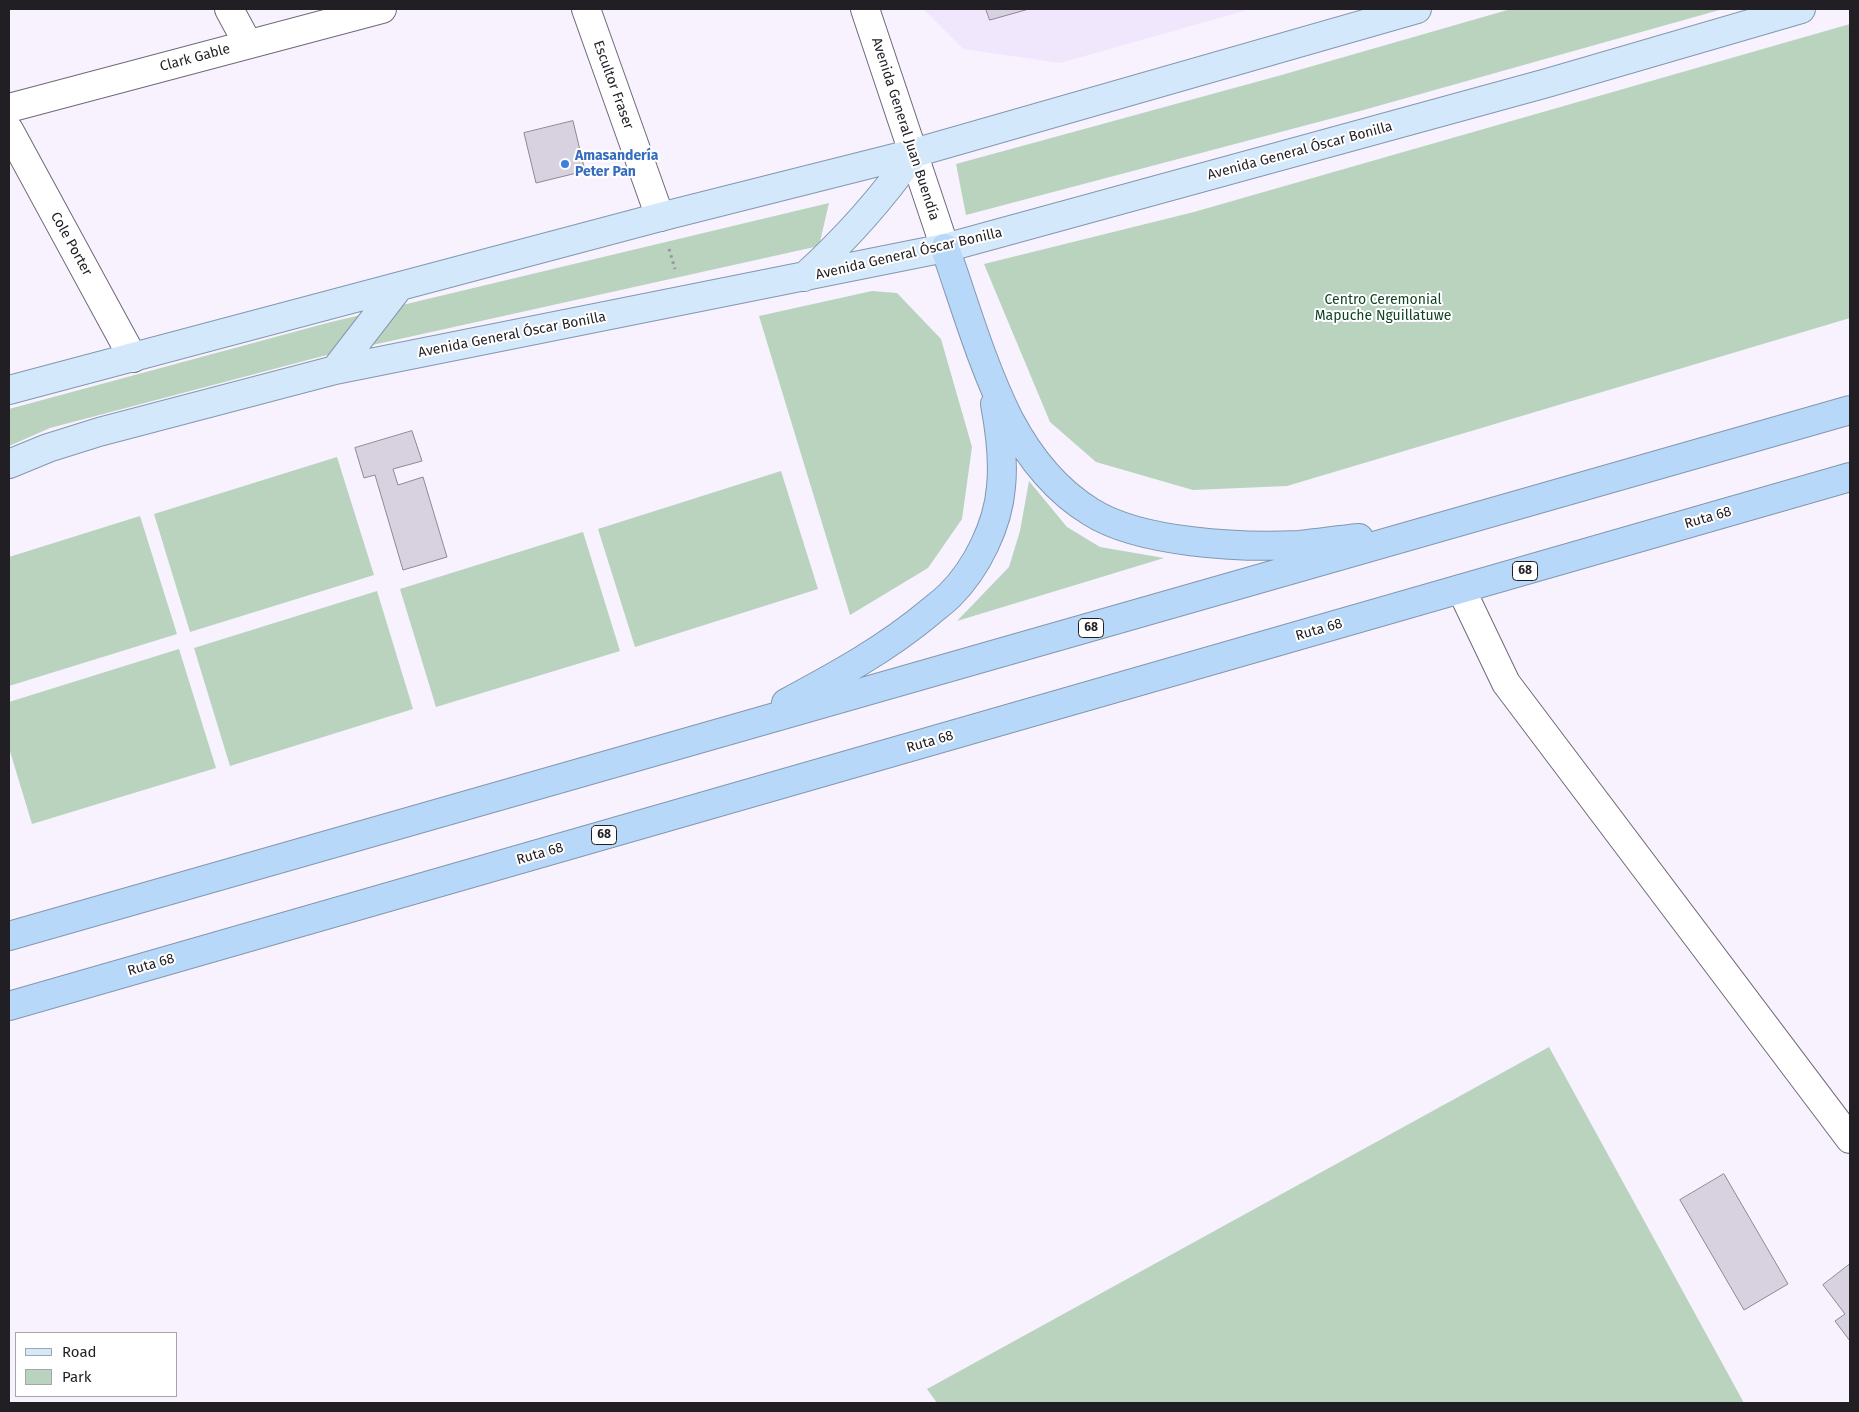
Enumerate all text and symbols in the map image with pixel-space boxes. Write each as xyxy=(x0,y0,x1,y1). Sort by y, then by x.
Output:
street label: Avenida General Juan Buendía xyxy=(867,35,943,223)
street label: Escultor Fraser xyxy=(589,38,637,132)
street label: Clark Gable xyxy=(158,41,232,75)
street label: Avenida General Óscar Bonilla xyxy=(1206,118,1394,184)
place label: Amasandería Peter Pan xyxy=(575,148,658,180)
marker: Amasandería Peter Pan xyxy=(559,158,571,170)
street label: Cole Porter xyxy=(47,209,95,279)
street label: Avenida General Óscar Bonilla xyxy=(814,224,1004,284)
park label: Centro Ceremonial Mapuche Nguillatuwe xyxy=(1315,292,1451,324)
street label: Avenida General Óscar Bonilla xyxy=(417,309,607,361)
street label: Ruta 68 xyxy=(1683,503,1733,533)
road number: 68 xyxy=(1512,562,1538,580)
street label: Ruta 68 xyxy=(1294,615,1344,645)
road number: 68 xyxy=(1078,618,1104,638)
street label: Ruta 68 xyxy=(905,727,955,757)
road number: 68 xyxy=(592,826,616,844)
street label: Ruta 68 xyxy=(515,839,565,869)
street label: Ruta 68 xyxy=(126,950,176,980)
legend xyxy=(15,1332,178,1397)
text: Road xyxy=(62,1343,97,1361)
text: Park xyxy=(62,1368,92,1386)

